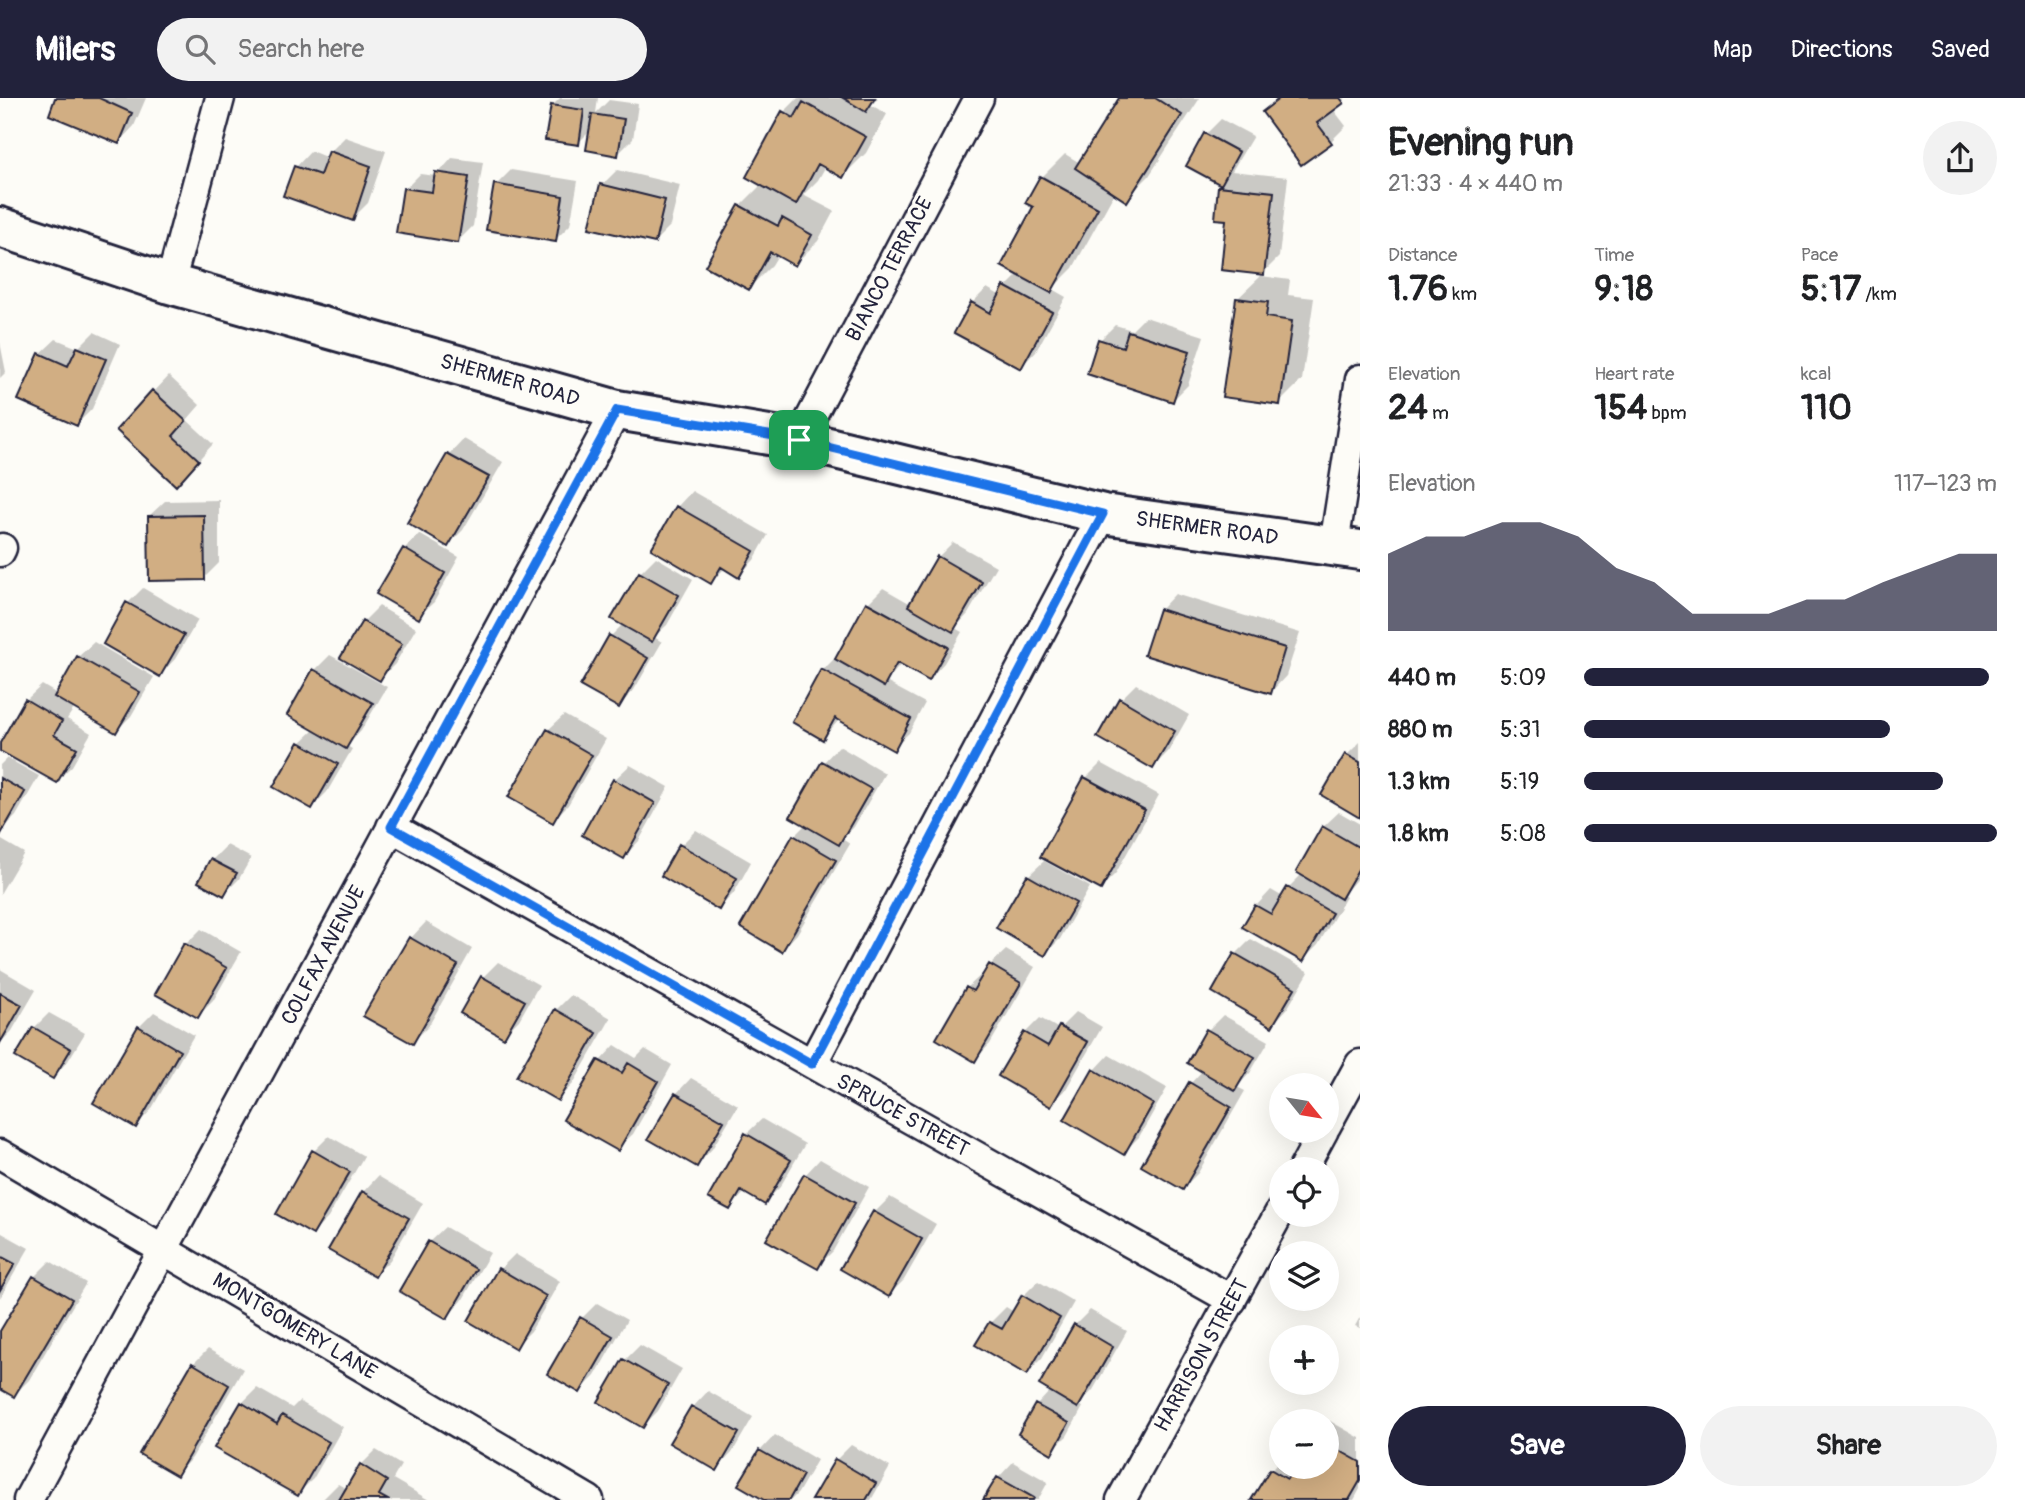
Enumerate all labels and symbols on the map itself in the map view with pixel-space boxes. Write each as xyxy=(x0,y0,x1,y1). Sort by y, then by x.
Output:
street label: BIANCO TERRACE xyxy=(840,192,939,346)
street label: SHERMER ROAD xyxy=(437,348,583,413)
pin xyxy=(769,410,829,470)
street label: SHERMER ROAD xyxy=(1134,505,1280,552)
street label: COLFAX AVENUE xyxy=(275,881,372,1030)
street label: SPRUCE STREET xyxy=(832,1068,974,1163)
north arrow xyxy=(1269,1073,1339,1143)
street label: MONTGOMERY LANE xyxy=(208,1267,382,1386)
street label: HARRISON STREET xyxy=(1148,1274,1255,1437)

